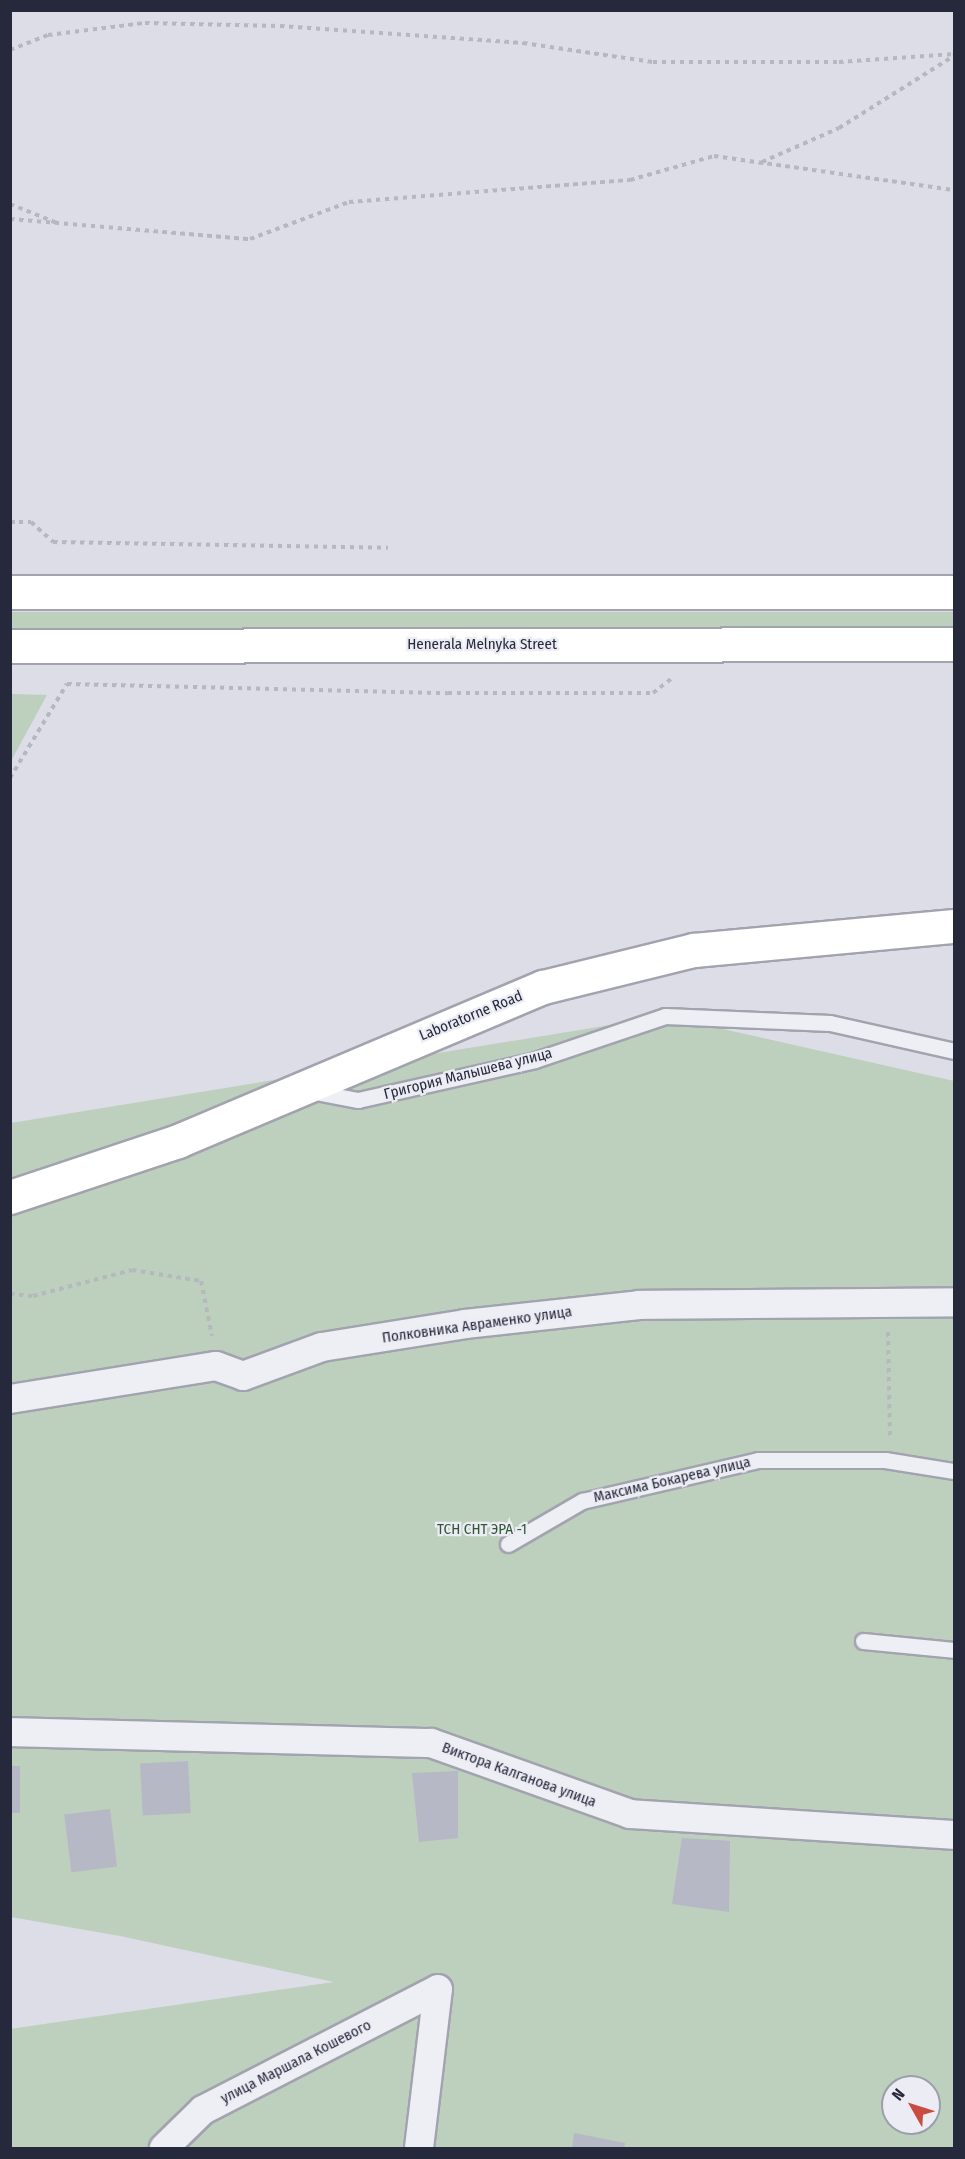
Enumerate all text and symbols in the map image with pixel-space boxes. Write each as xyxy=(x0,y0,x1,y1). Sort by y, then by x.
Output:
street label: Henerala Melnyka Street xyxy=(407,636,557,654)
street label: Laboratorne Road xyxy=(417,987,525,1045)
street label: Григория Малышева улица xyxy=(382,1044,554,1104)
street label: Полковника Авраменко улица xyxy=(381,1303,573,1347)
street label: Максима Бокарева улица xyxy=(592,1453,752,1507)
park label: ТСН СНТ ЭРА -1 xyxy=(437,1521,527,1539)
street label: Виктора Калганова улица xyxy=(439,1739,599,1811)
street label: улица Маршала Кошевого xyxy=(218,2016,374,2108)
north arrow xyxy=(881,2075,941,2135)
text: N xyxy=(888,2085,909,2104)

